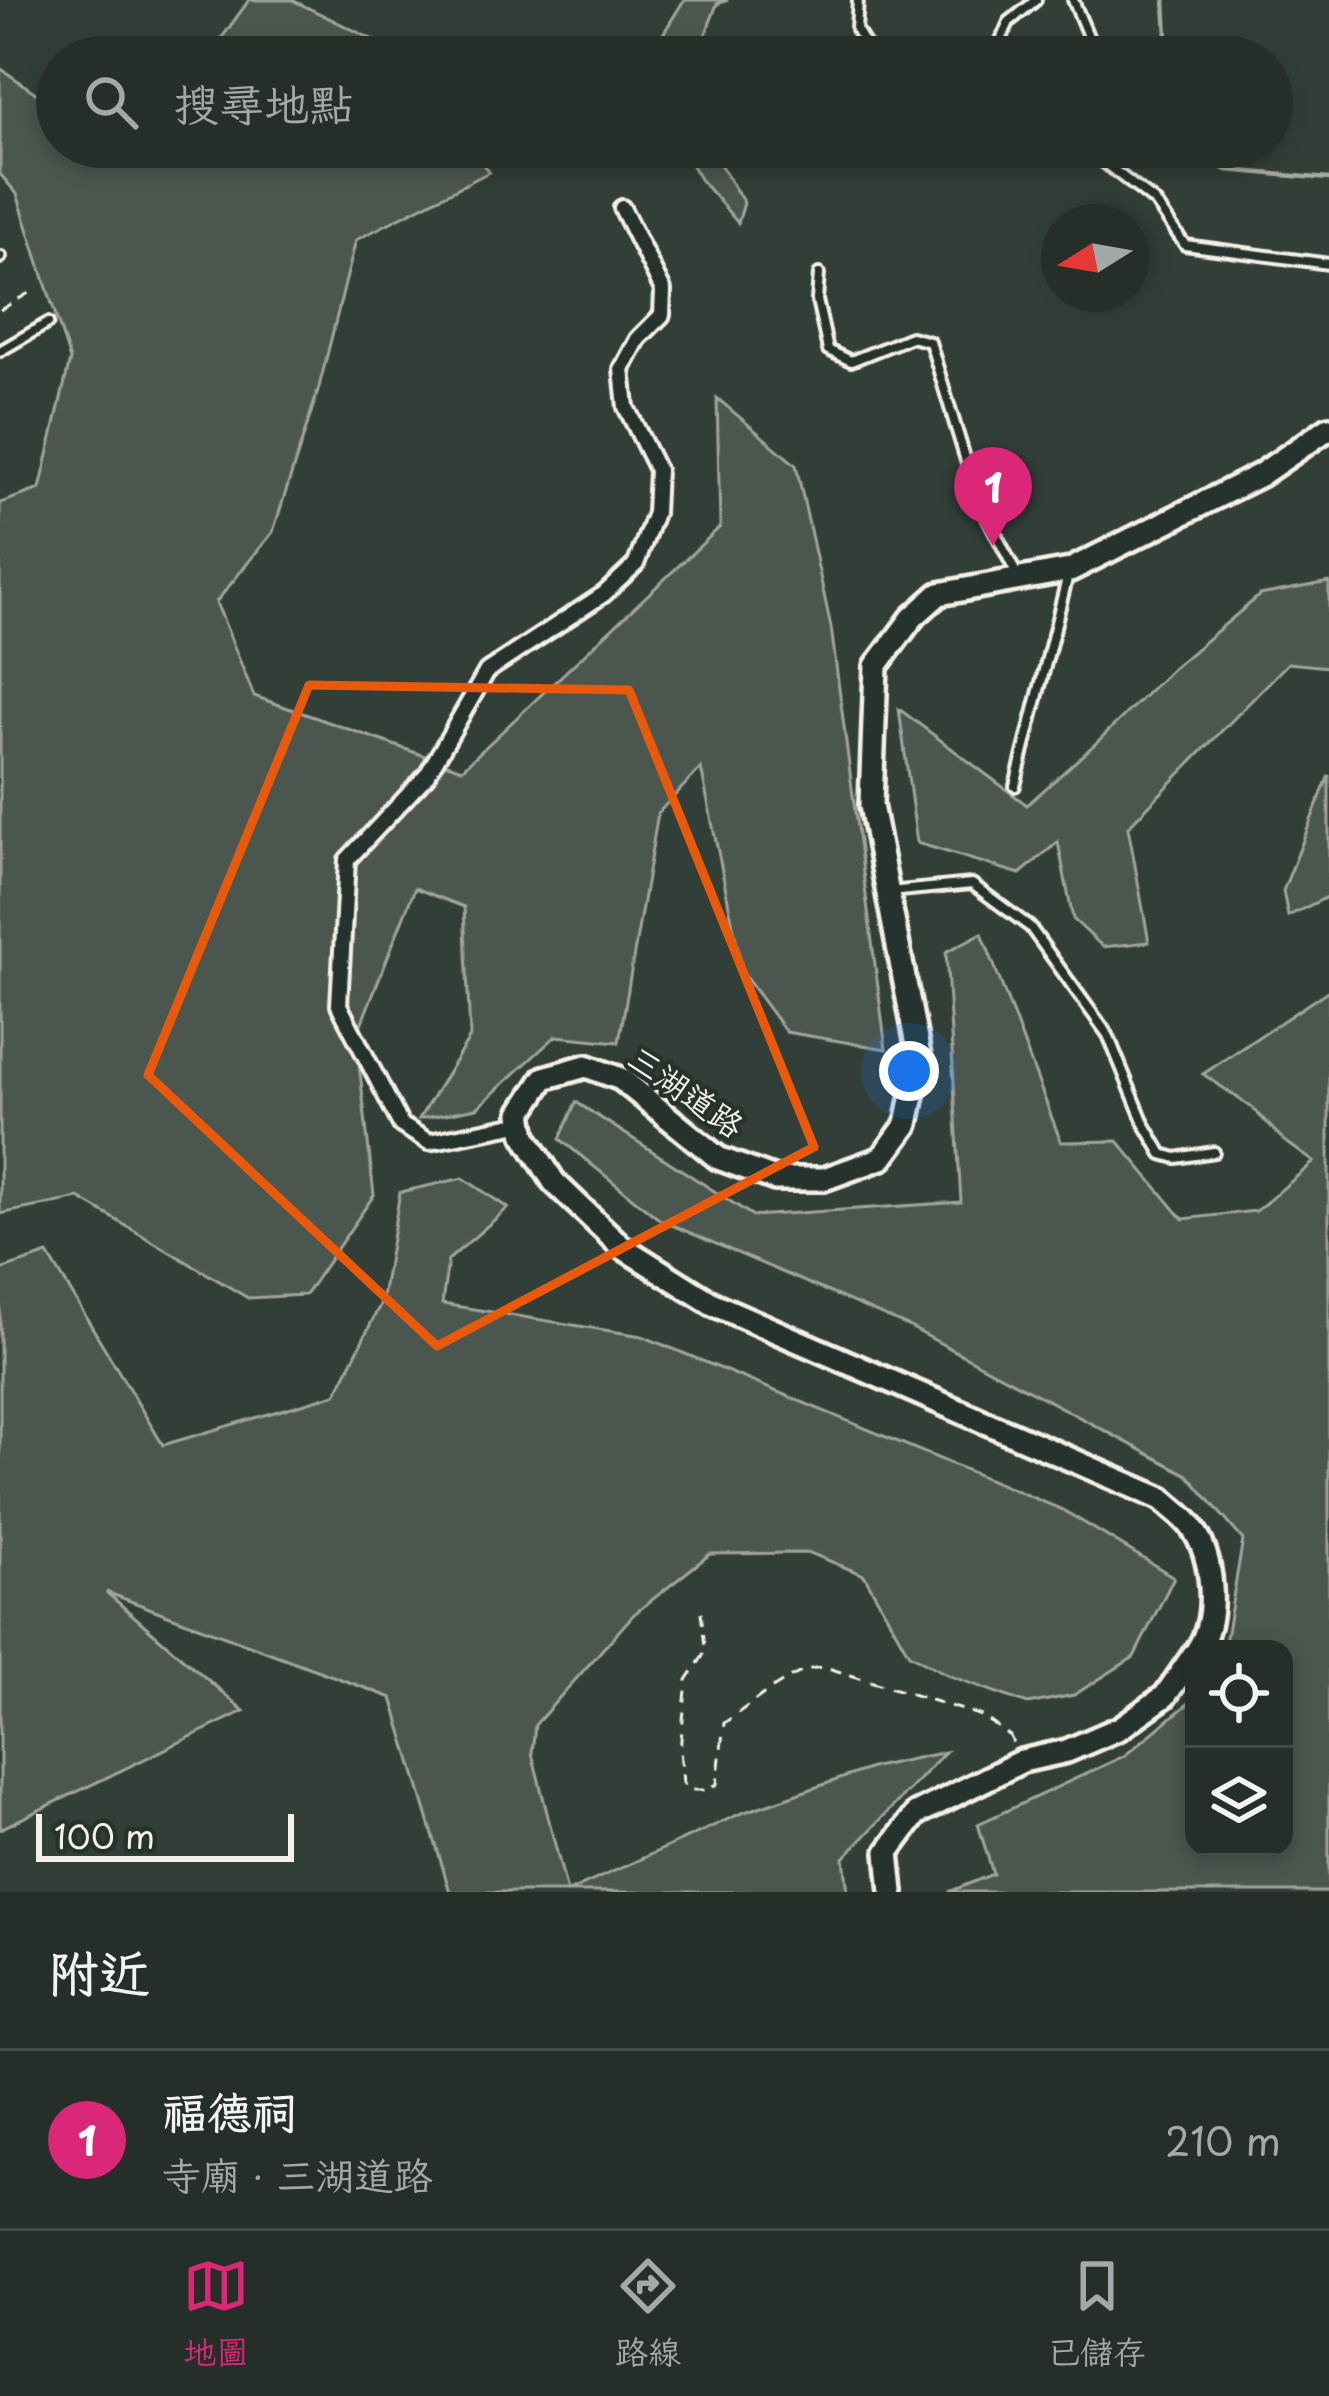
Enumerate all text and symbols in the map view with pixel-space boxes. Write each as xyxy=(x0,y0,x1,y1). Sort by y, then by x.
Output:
search box xyxy=(36,36,1293,168)
text: 搜尋地點 xyxy=(174,68,354,136)
icon: search xyxy=(78,69,144,135)
north arrow xyxy=(1041,204,1149,312)
pin: 1 xyxy=(954,447,1032,546)
street label: 三湖道路 xyxy=(619,1032,755,1148)
your location xyxy=(879,1041,939,1101)
map controls xyxy=(1185,1640,1293,1856)
button: locate xyxy=(1185,1640,1293,1748)
button: layers xyxy=(1185,1748,1293,1856)
scale bar xyxy=(36,1808,294,1861)
text: 100 m xyxy=(54,1810,155,1860)
text: 附近 xyxy=(48,1932,150,2009)
text: 福德祠 xyxy=(162,2076,297,2144)
text: 1 xyxy=(78,2110,96,2169)
text: 210 m xyxy=(1165,2110,1281,2169)
text: 寺廟 · 三湖道路 xyxy=(162,2144,433,2203)
tab: 地圖 xyxy=(183,2253,249,2375)
tab: 路線 xyxy=(615,2253,681,2375)
tab: 已儲存 xyxy=(1047,2253,1146,2375)

